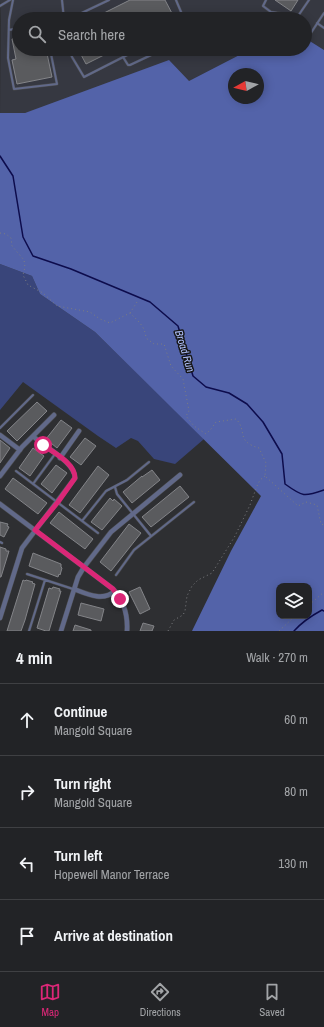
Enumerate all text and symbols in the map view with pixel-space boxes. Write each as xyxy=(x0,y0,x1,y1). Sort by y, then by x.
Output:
search box xyxy=(12,12,312,56)
icon: search xyxy=(26,23,48,45)
text: Search here xyxy=(58,24,125,45)
north arrow xyxy=(228,68,264,104)
water label: Broad Run xyxy=(172,328,198,374)
route start xyxy=(34,436,52,454)
map controls xyxy=(276,583,312,619)
button: layers xyxy=(276,583,312,619)
route end xyxy=(111,590,129,608)
text: 4 min xyxy=(16,646,52,669)
text: Walk · 270 m xyxy=(246,649,308,666)
text: Continue xyxy=(54,701,107,722)
icon: ahead xyxy=(16,709,38,731)
text: 60 m xyxy=(284,711,308,728)
text: Mangold Square xyxy=(54,722,132,739)
text: Turn right xyxy=(54,773,111,794)
icon: right xyxy=(16,781,38,803)
text: 80 m xyxy=(284,783,308,800)
text: Mangold Square xyxy=(54,794,132,811)
text: Turn left xyxy=(54,845,102,866)
icon: left xyxy=(16,853,38,875)
text: 130 m xyxy=(278,855,308,872)
text: Hopewell Manor Terrace xyxy=(54,866,169,883)
icon: arrive xyxy=(16,925,38,947)
text: Arrive at destination xyxy=(54,925,173,946)
tab: Map xyxy=(39,981,61,1019)
tab: Directions xyxy=(140,981,181,1019)
tab: Saved xyxy=(259,981,285,1019)

